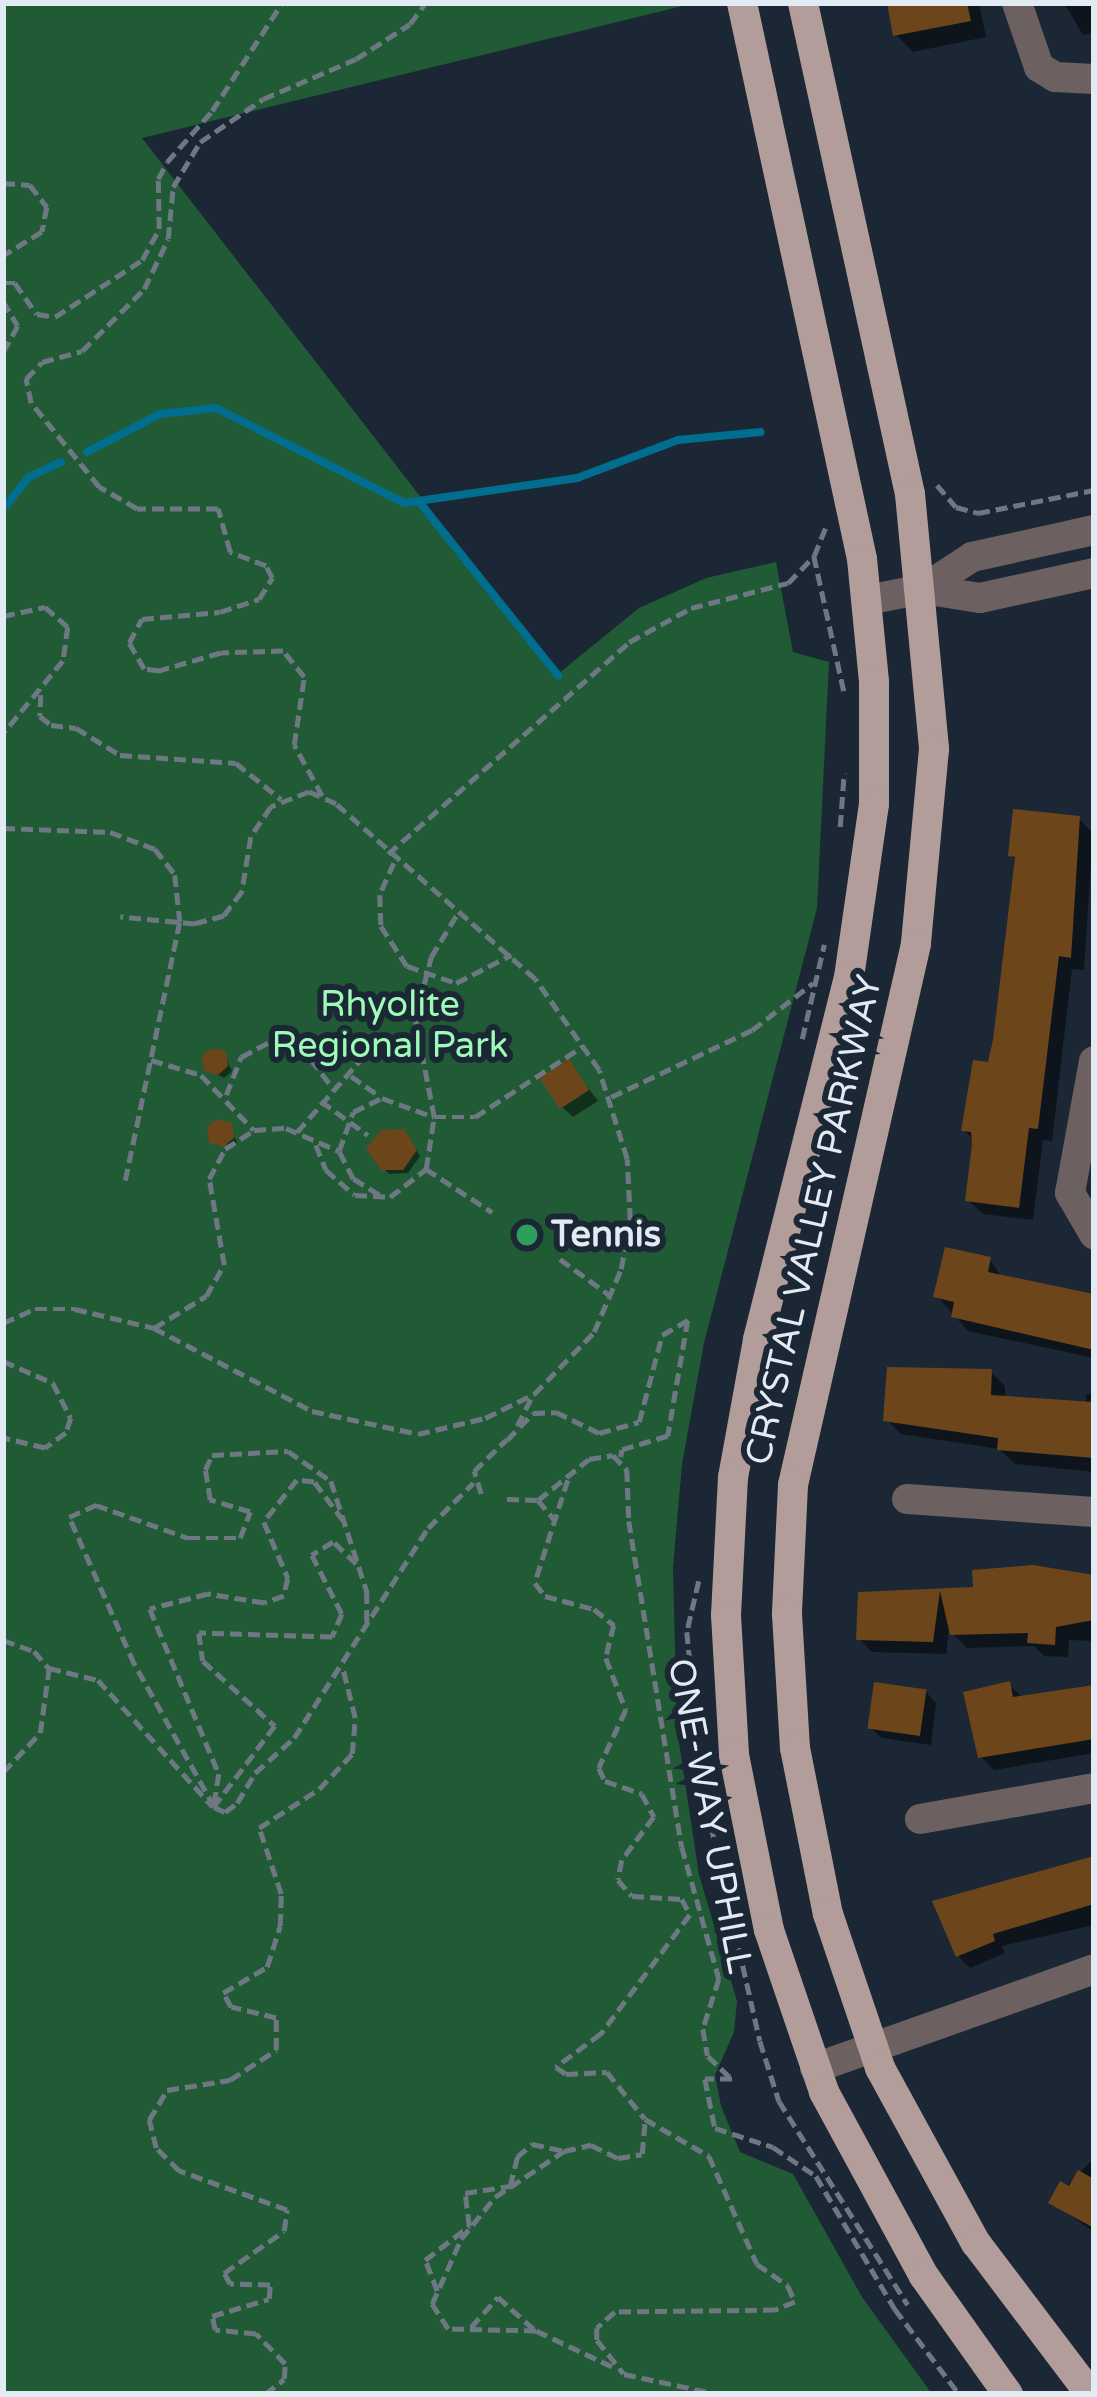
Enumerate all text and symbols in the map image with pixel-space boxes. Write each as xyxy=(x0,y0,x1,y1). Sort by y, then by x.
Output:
street label: CRYSTAL VALLEY PARKWAY xyxy=(737,971,891,1469)
park label: Rhyolite Regional Park xyxy=(272,982,508,1067)
place label: Tennis xyxy=(551,1213,661,1257)
marker: Tennis xyxy=(514,1222,540,1248)
street label: ONE-WAY UPHILL xyxy=(658,1655,762,1977)

